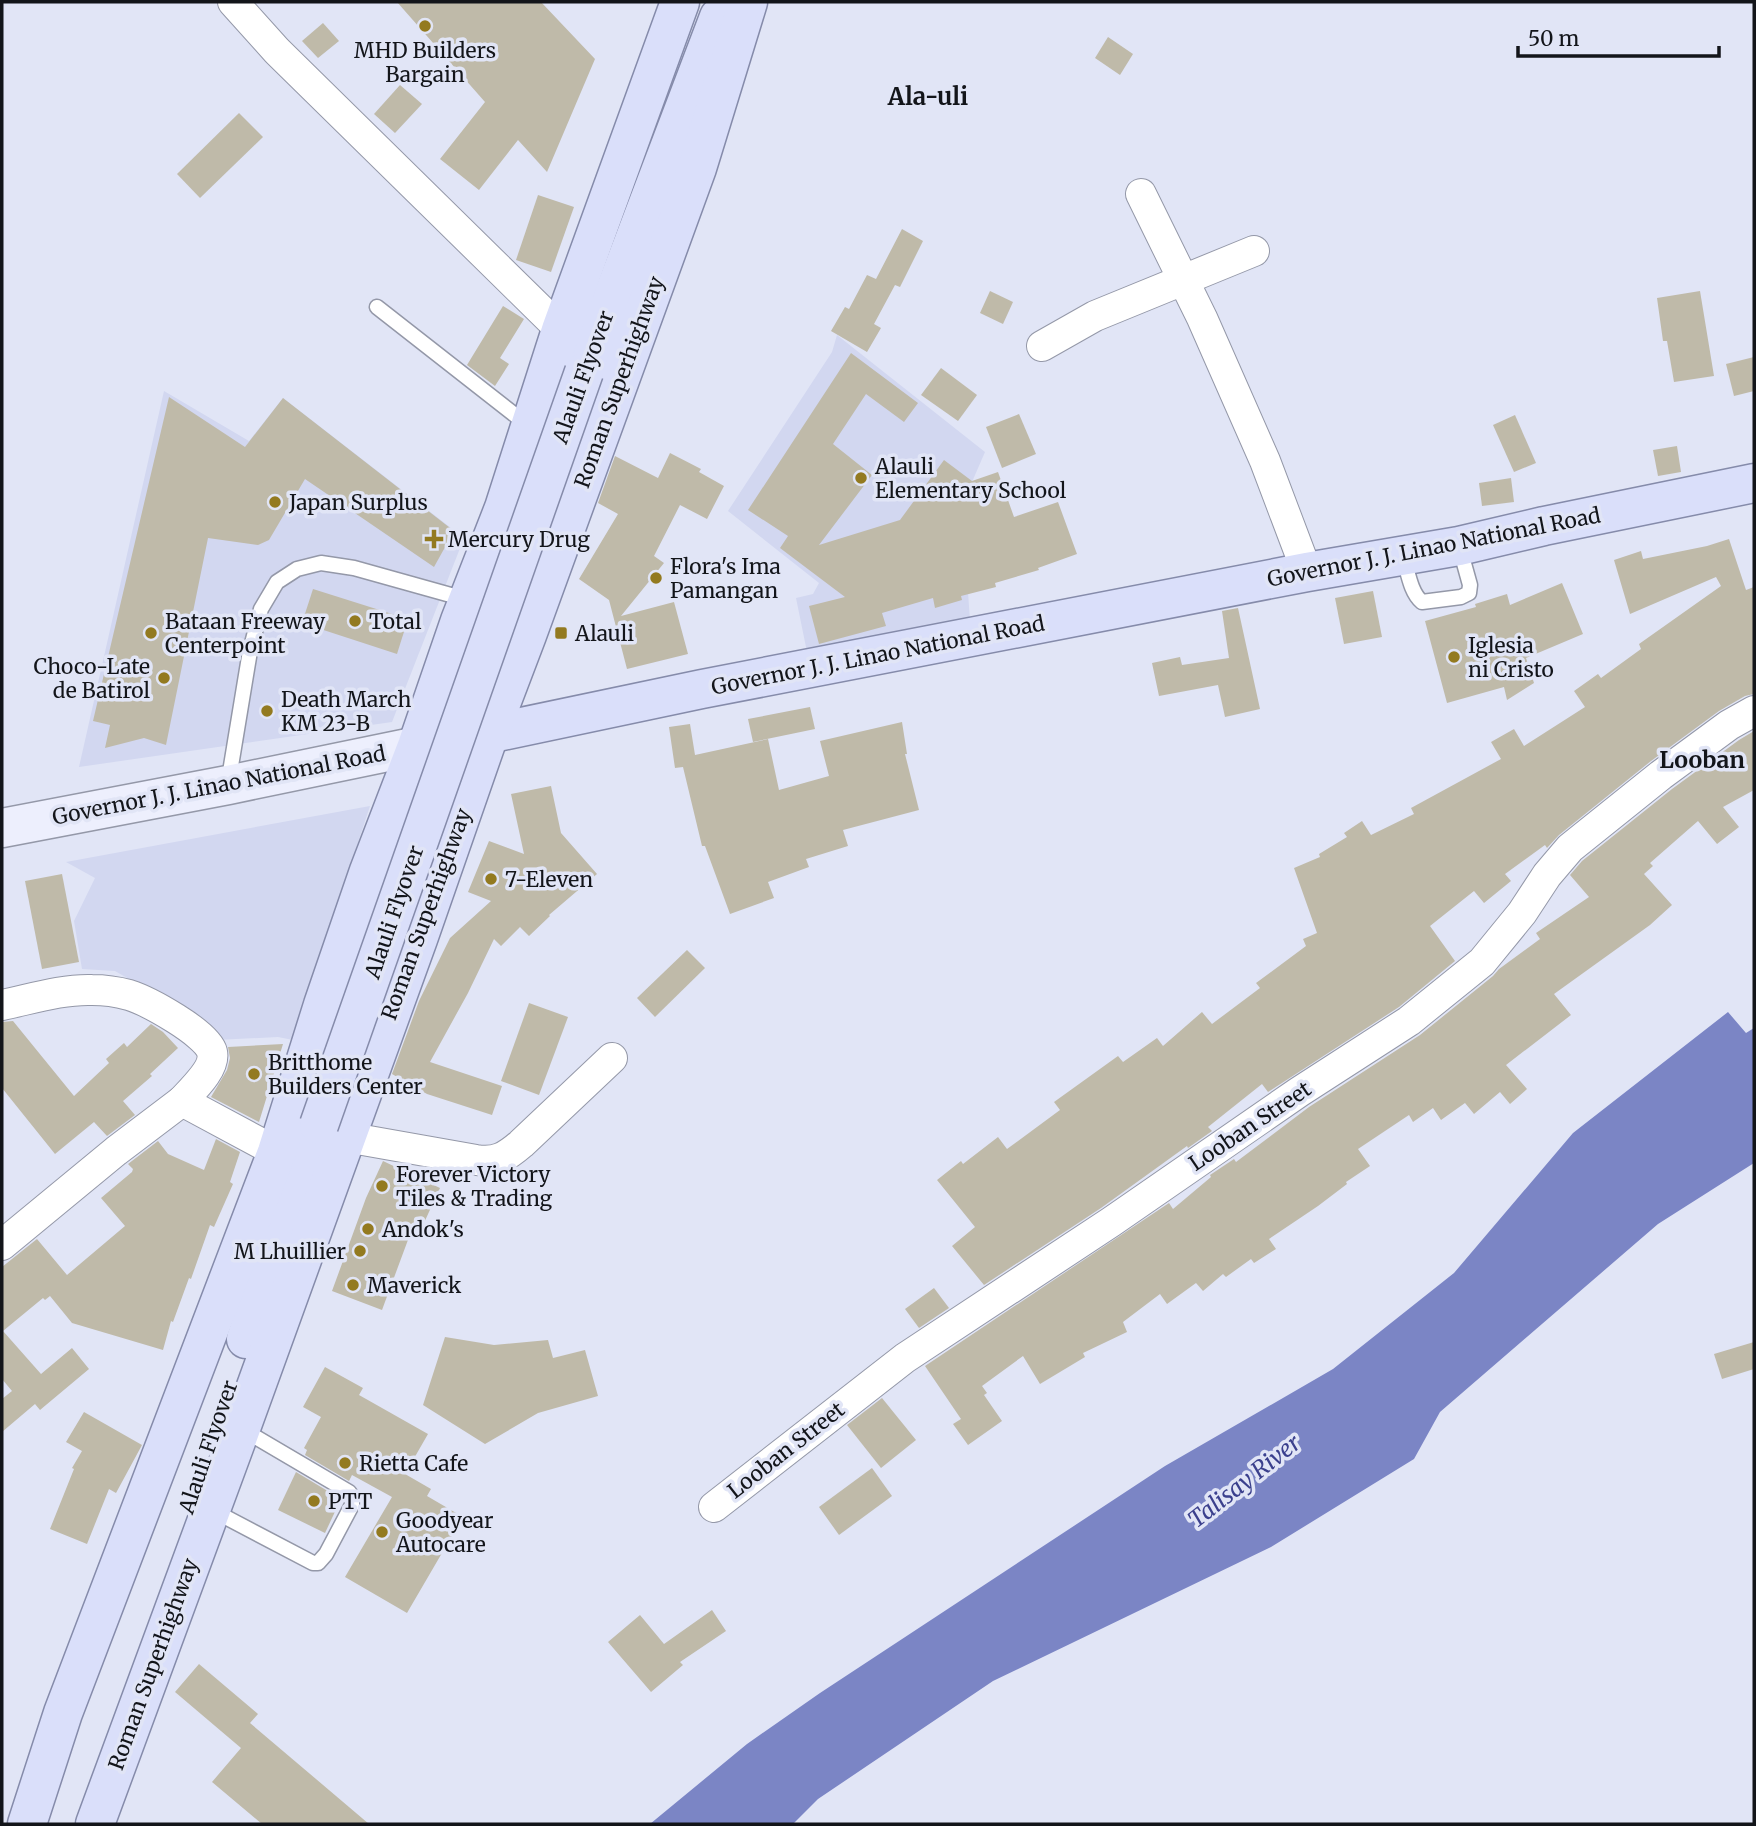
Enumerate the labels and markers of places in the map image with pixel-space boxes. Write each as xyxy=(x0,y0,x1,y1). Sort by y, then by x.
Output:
marker: MHD Builders Bargain xyxy=(417,18,433,34)
place label: MHD Builders Bargain xyxy=(354,37,496,88)
place label: Alauli Elementary School xyxy=(874,453,1067,504)
marker: Alauli Elementary School xyxy=(853,470,869,486)
place label: Japan Surplus xyxy=(288,489,428,516)
marker: Japan Surplus xyxy=(267,494,283,510)
place label: Mercury Drug xyxy=(448,526,590,553)
marker: Mercury Drug xyxy=(426,531,442,547)
place label: Flora's Ima Pamangan xyxy=(670,553,781,604)
marker: Flora's Ima Pamangan xyxy=(648,570,664,586)
place label: Bataan Freeway Centerpoint xyxy=(165,608,326,659)
place label: Total xyxy=(369,608,422,635)
marker: Total xyxy=(347,613,363,629)
place label: Alauli xyxy=(574,620,634,647)
marker: Bataan Freeway Centerpoint xyxy=(143,625,159,641)
marker: Alauli xyxy=(553,625,569,641)
place label: Iglesia ni Cristo xyxy=(1468,632,1554,683)
marker: Iglesia ni Cristo xyxy=(1446,649,1462,665)
place label: Choco-Late de Batirol xyxy=(34,653,150,704)
marker: Choco-Late de Batirol xyxy=(156,670,172,686)
place label: Death March KM 23-B xyxy=(281,686,411,737)
marker: Death March KM 23-B xyxy=(259,703,275,719)
place label: 7-Eleven xyxy=(505,866,593,893)
marker: 7-Eleven xyxy=(483,871,499,887)
place label: Britthome Builders Center xyxy=(268,1049,423,1100)
marker: Britthome Builders Center xyxy=(246,1066,262,1082)
place label: Forever Victory Tiles & Trading xyxy=(396,1161,553,1212)
marker: Forever Victory Tiles & Trading xyxy=(374,1178,390,1194)
place label: Andok's xyxy=(381,1216,464,1243)
marker: Andok's xyxy=(360,1221,376,1237)
place label: M Lhuillier xyxy=(234,1238,346,1265)
marker: M Lhuillier xyxy=(352,1243,368,1259)
place label: Maverick xyxy=(367,1272,462,1299)
marker: Maverick xyxy=(345,1277,361,1293)
place label: Rietta Cafe xyxy=(359,1450,468,1477)
marker: Rietta Cafe xyxy=(337,1455,353,1471)
place label: PTT xyxy=(328,1488,373,1515)
marker: PTT xyxy=(306,1493,322,1509)
place label: Goodyear Autocare xyxy=(395,1507,494,1558)
marker: Goodyear Autocare xyxy=(374,1524,390,1540)

